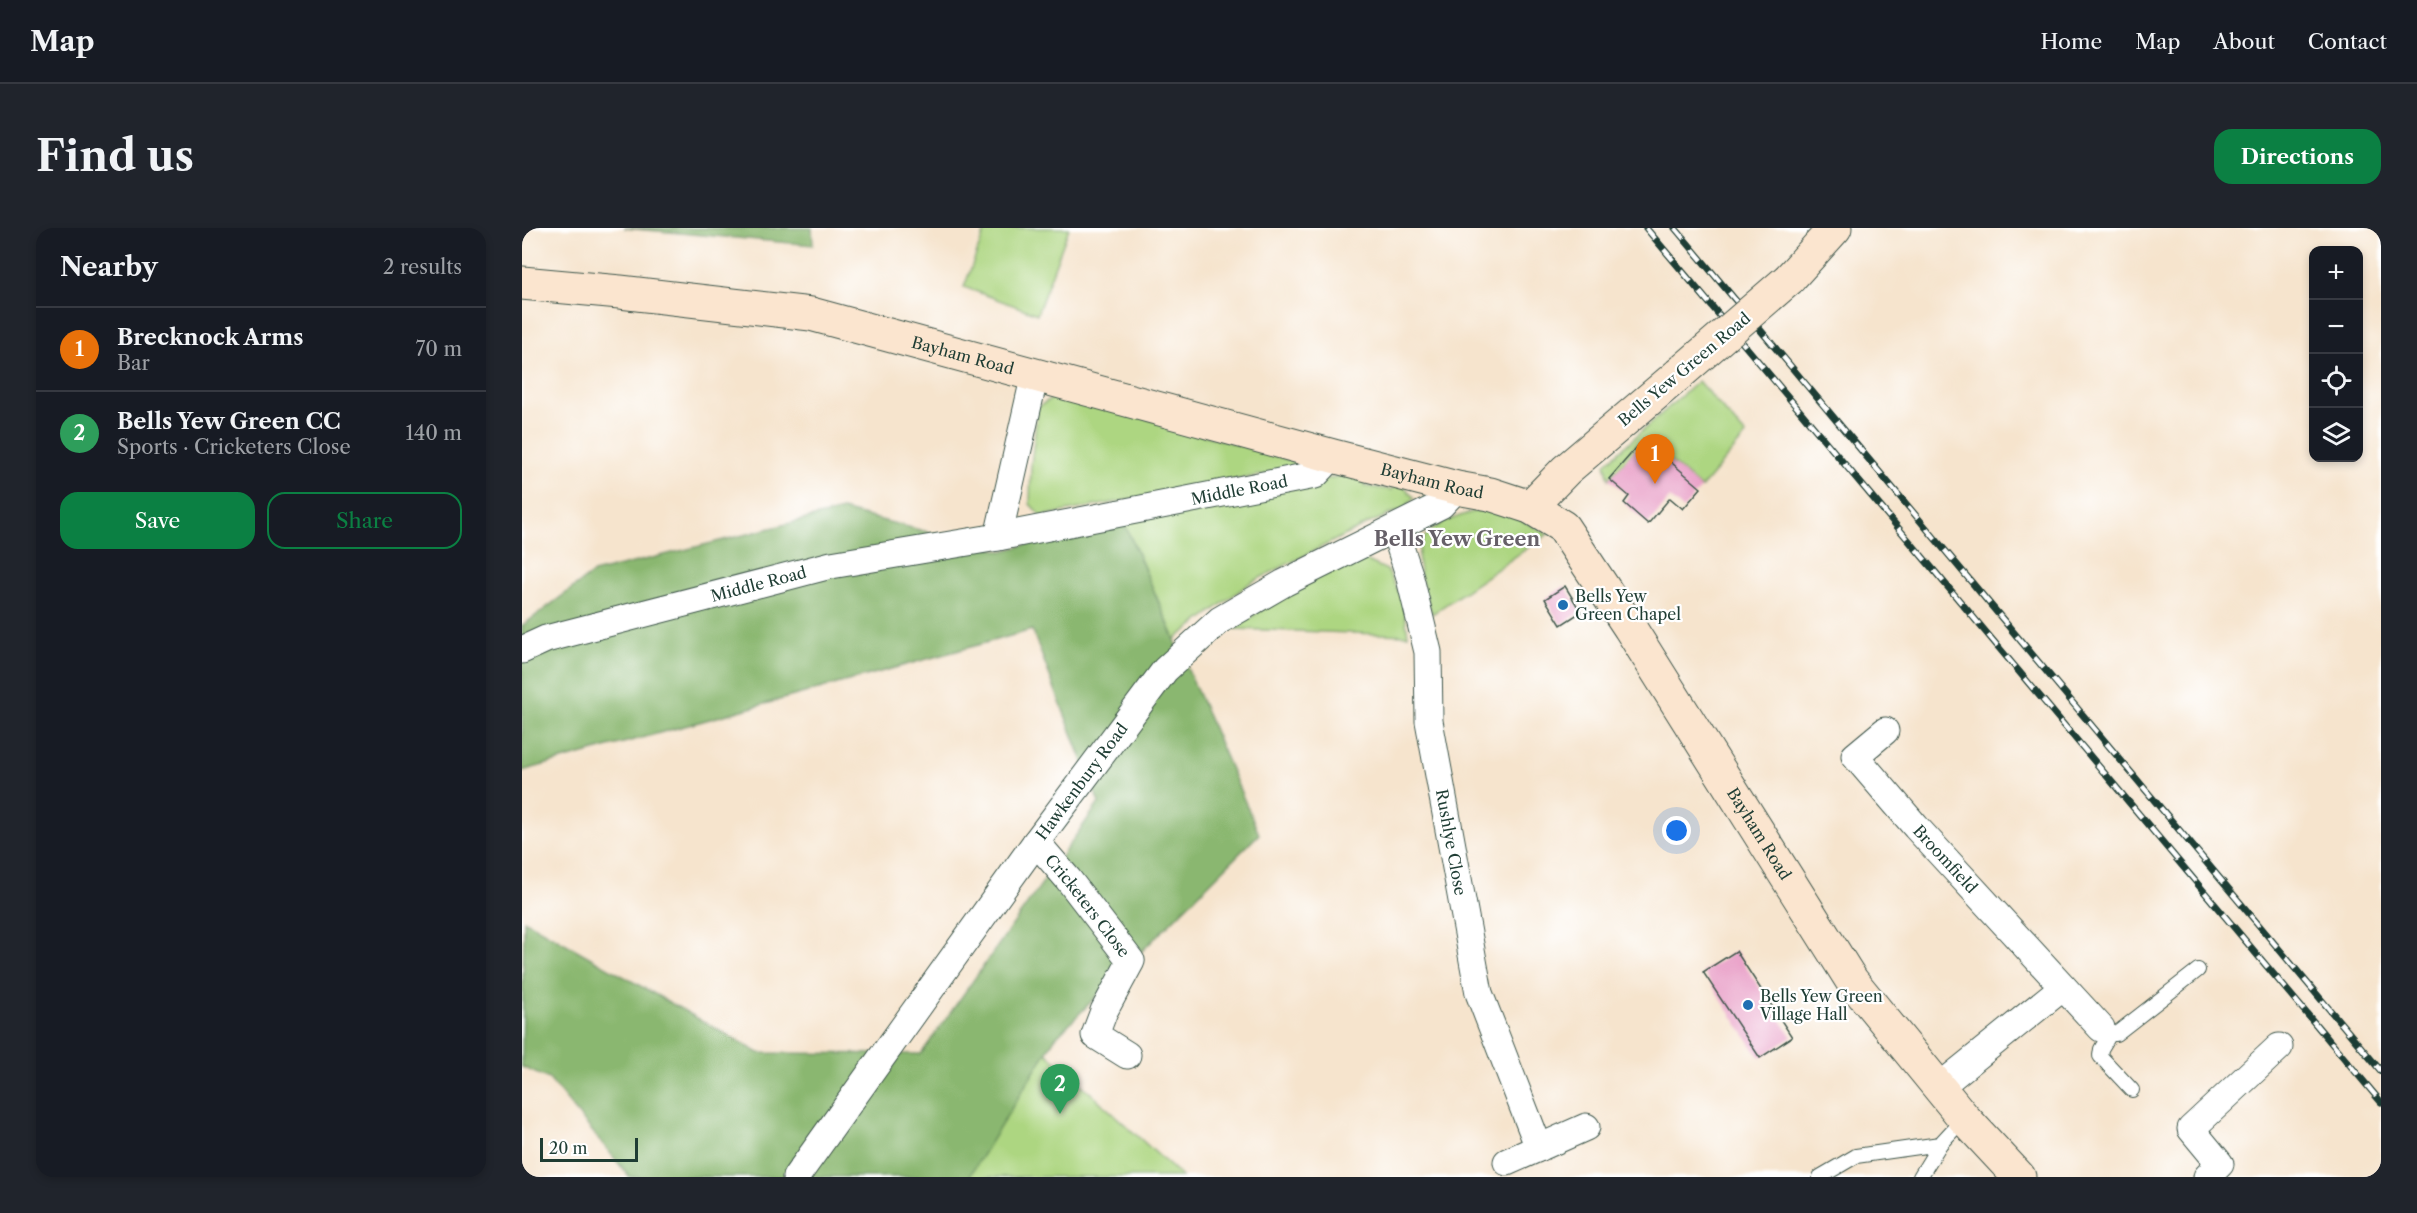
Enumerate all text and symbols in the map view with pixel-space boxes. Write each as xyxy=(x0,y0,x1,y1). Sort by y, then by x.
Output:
text: Map xyxy=(30,24,94,58)
text: Home xyxy=(2041,29,2102,54)
text: Map xyxy=(2135,29,2180,54)
text: About xyxy=(2213,29,2275,54)
text: Contact xyxy=(2308,29,2387,54)
button: Directions xyxy=(2214,129,2381,184)
text: Find us xyxy=(36,130,194,182)
map controls xyxy=(2309,246,2363,462)
button: + xyxy=(2309,246,2363,300)
text: Nearby xyxy=(60,251,158,283)
text: 2 results xyxy=(383,255,462,279)
button: − xyxy=(2309,300,2363,354)
street label: Bells Yew Green Road xyxy=(1614,308,1754,430)
text: Brecknock Arms xyxy=(117,324,303,351)
street label: Bayham Road xyxy=(909,332,1016,379)
text: 1 xyxy=(75,337,84,361)
text: 70 m xyxy=(416,337,462,361)
text: Bar xyxy=(117,351,150,375)
button: locate xyxy=(2309,354,2363,408)
text: Bells Yew Green CC xyxy=(117,408,341,435)
button: layers xyxy=(2309,408,2363,462)
text: 2 xyxy=(74,421,85,445)
text: 140 m xyxy=(405,421,462,445)
pin: 1 xyxy=(1636,434,1674,484)
text: Sports · Cricketers Close xyxy=(117,435,351,459)
street label: Bayham Road xyxy=(1379,459,1486,503)
street label: Middle Road xyxy=(1189,471,1290,509)
button: Save xyxy=(60,492,255,549)
button: Share xyxy=(267,492,462,549)
district label: Bells Yew Green xyxy=(1374,527,1540,551)
street label: Middle Road xyxy=(709,562,809,606)
place label: Bells Yew Green Chapel xyxy=(1575,586,1681,624)
marker: Bells Yew Green Chapel xyxy=(1556,598,1570,612)
street label: Hawkenbury Road xyxy=(1031,719,1132,844)
street label: Bayham Road xyxy=(1723,784,1796,884)
street label: Rushlye Close xyxy=(1432,787,1471,897)
your location xyxy=(1662,816,1691,845)
street label: Broomfield xyxy=(1909,821,1982,897)
street label: Cricketers Close xyxy=(1041,850,1134,961)
place label: Bells Yew Green Village Hall xyxy=(1759,986,1883,1024)
marker: Bells Yew Green Village Hall xyxy=(1741,998,1755,1012)
pin: 2 xyxy=(1040,1064,1080,1114)
scale bar xyxy=(540,1135,638,1162)
text: 20 m xyxy=(549,1138,588,1158)

